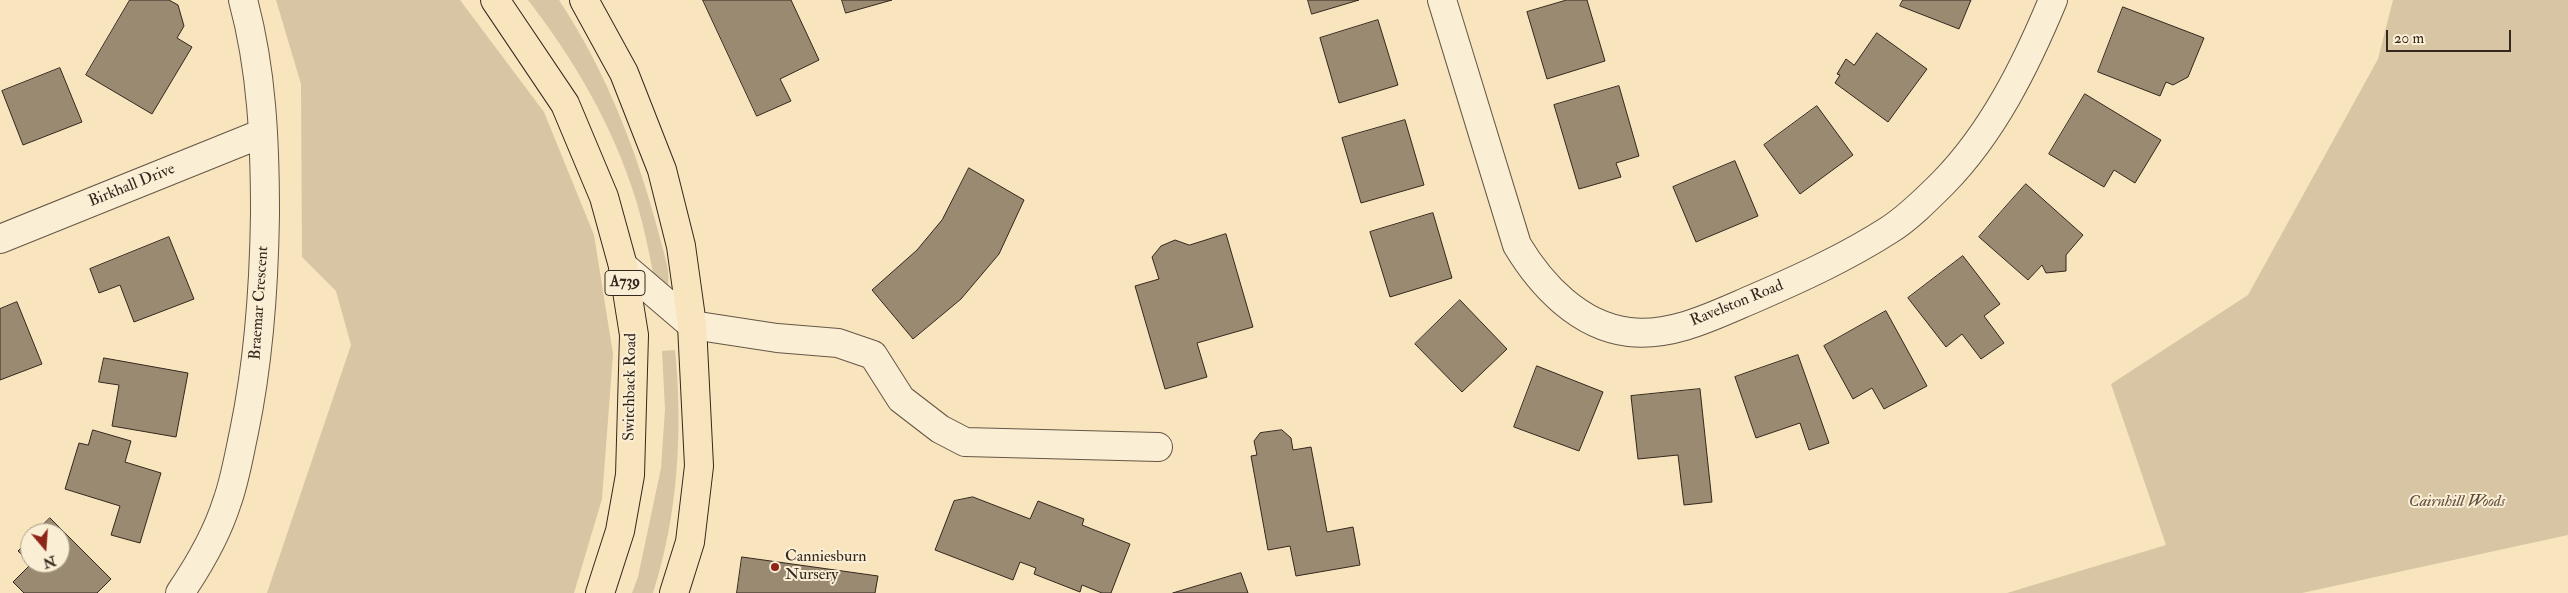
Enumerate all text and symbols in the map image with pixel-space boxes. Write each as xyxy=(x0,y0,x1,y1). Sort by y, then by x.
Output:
scale bar xyxy=(2388,20,2513,52)
text: 20 m xyxy=(2394,29,2424,48)
street label: Birkhall Drive xyxy=(86,160,178,212)
street label: Braemar Crescent xyxy=(246,245,274,361)
road number: A739 xyxy=(605,270,645,296)
street label: Ravelston Road xyxy=(1688,277,1786,331)
street label: Switchback Road xyxy=(620,333,642,441)
park label: Cairnhill Woods xyxy=(2409,493,2505,513)
north arrow xyxy=(20,523,70,573)
place label: Canniesburn Nursery xyxy=(785,548,866,586)
text: N xyxy=(41,552,58,572)
marker: Canniesburn Nursery xyxy=(769,561,781,573)

